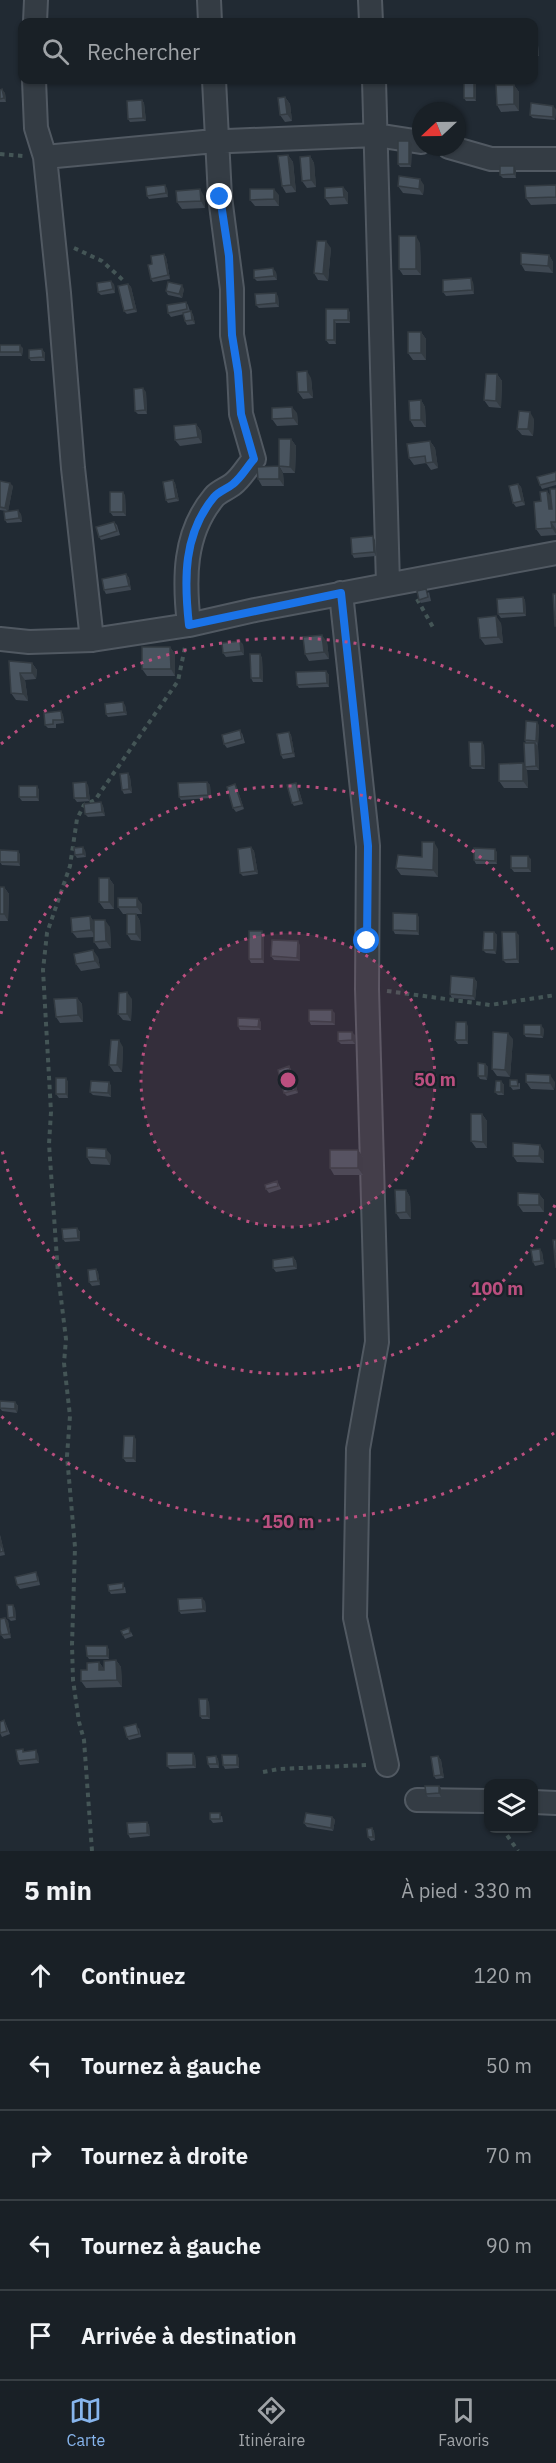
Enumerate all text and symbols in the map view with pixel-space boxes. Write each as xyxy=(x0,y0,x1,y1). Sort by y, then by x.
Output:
search box xyxy=(18,18,538,84)
icon: search xyxy=(39,35,72,68)
text: Rechercher xyxy=(87,37,200,66)
north arrow xyxy=(412,102,466,156)
route end xyxy=(206,183,232,209)
route start xyxy=(353,927,379,953)
text: 50 m xyxy=(414,1068,456,1091)
centre of rings xyxy=(278,1070,298,1090)
text: 100 m xyxy=(471,1277,523,1300)
text: 150 m xyxy=(262,1510,314,1533)
map controls xyxy=(484,1779,538,1833)
button: layers xyxy=(484,1779,538,1833)
text: 5 min xyxy=(24,1873,92,1907)
text: À pied · 330 m xyxy=(401,1877,532,1904)
icon: ahead xyxy=(24,1959,57,1992)
text: Continuez xyxy=(81,1961,185,1990)
text: 120 m xyxy=(474,1962,532,1989)
icon: left xyxy=(24,2049,57,2082)
text: Tournez à gauche xyxy=(81,2051,261,2080)
text: 50 m xyxy=(486,2052,532,2079)
icon: right xyxy=(24,2139,57,2172)
text: Tournez à droite xyxy=(81,2141,248,2170)
text: 70 m xyxy=(486,2142,532,2169)
icon: left xyxy=(24,2229,57,2262)
text: Tournez à gauche xyxy=(81,2231,261,2260)
text: 90 m xyxy=(486,2232,532,2259)
icon: arrive xyxy=(24,2319,57,2352)
text: Arrivée à destination xyxy=(81,2321,297,2350)
tab: Carte xyxy=(67,2394,105,2450)
tab: Itinéraire xyxy=(238,2394,305,2450)
tab: Favoris xyxy=(438,2394,489,2450)

